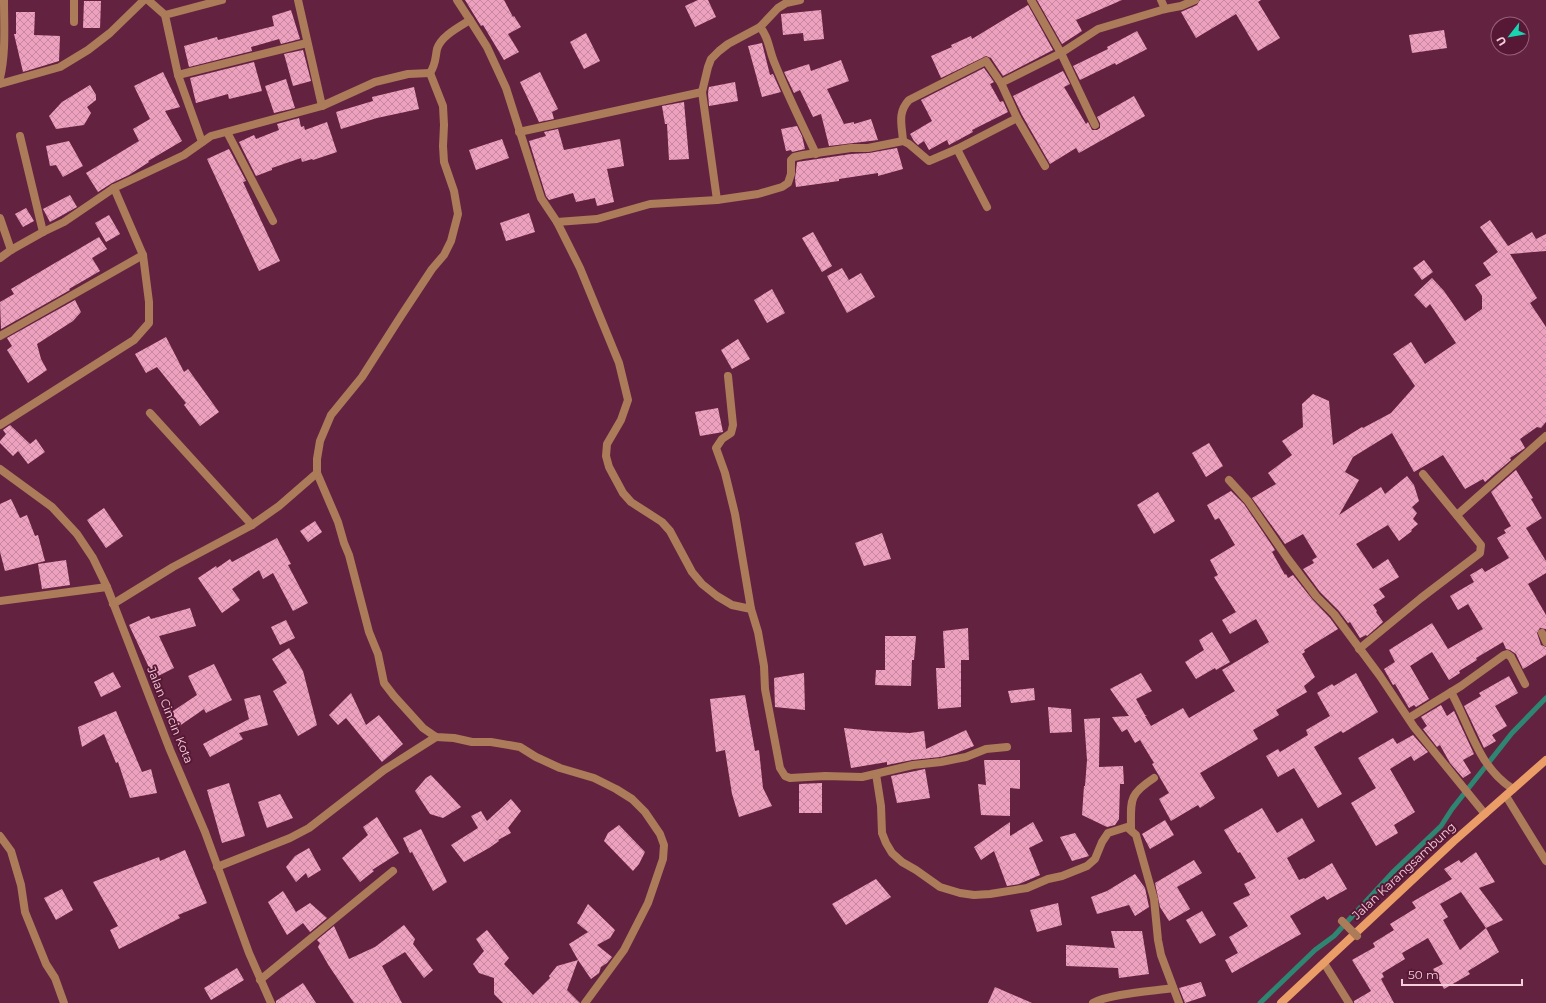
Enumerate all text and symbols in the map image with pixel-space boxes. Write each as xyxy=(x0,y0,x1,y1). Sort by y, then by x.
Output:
north arrow xyxy=(1490,16,1530,56)
text: U xyxy=(1493,34,1510,48)
street label: Jalan Cincin Kota xyxy=(144,663,197,765)
street label: Jalan Karangsambung xyxy=(1348,819,1459,923)
scale bar xyxy=(1402,961,1522,987)
text: 50 m xyxy=(1408,967,1439,982)

